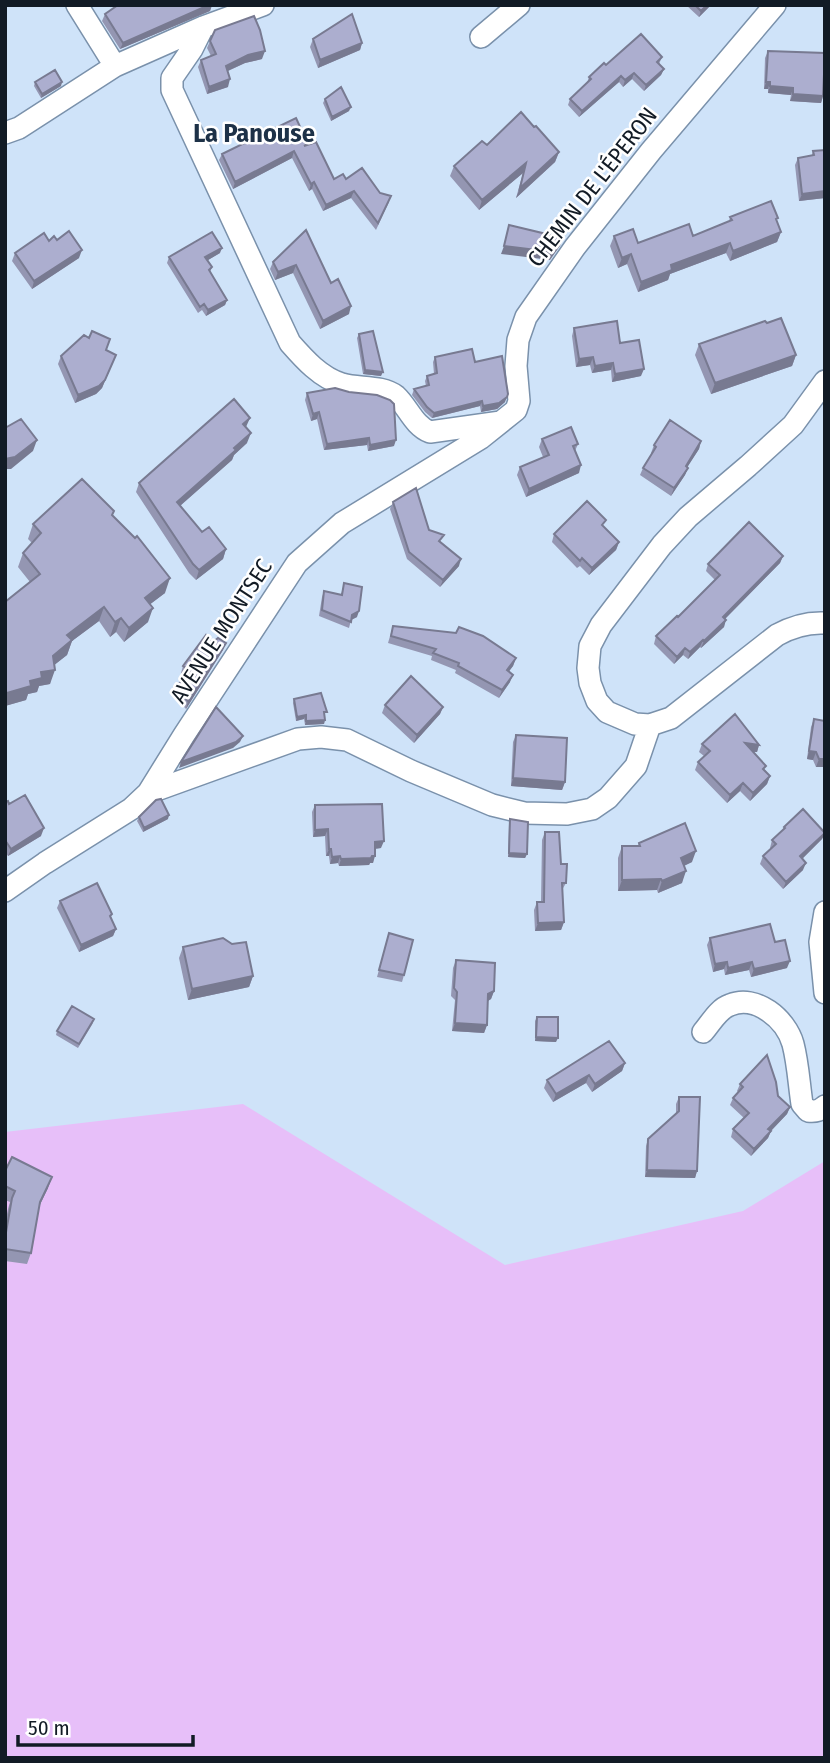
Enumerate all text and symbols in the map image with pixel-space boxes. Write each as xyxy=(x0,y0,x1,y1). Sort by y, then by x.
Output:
street label: CHEMIN DE L'ÉPERON xyxy=(520,101,663,272)
district label: La Panouse xyxy=(193,118,315,149)
street label: AVENUE MONTSEC xyxy=(164,553,278,708)
scale bar xyxy=(18,1704,192,1748)
text: 50 m xyxy=(28,1715,70,1741)

